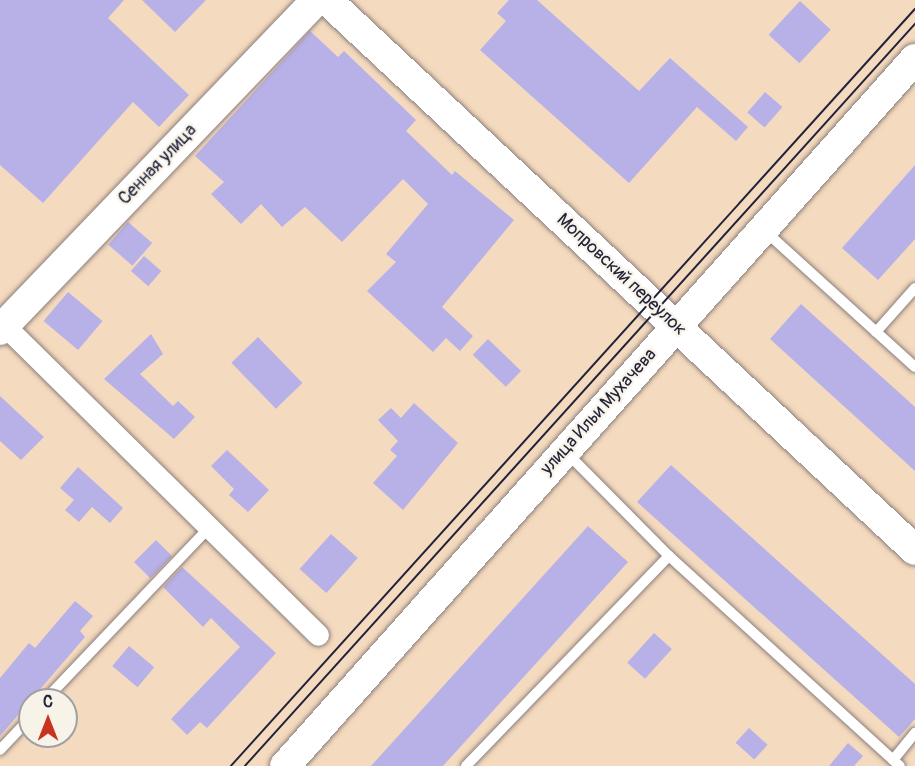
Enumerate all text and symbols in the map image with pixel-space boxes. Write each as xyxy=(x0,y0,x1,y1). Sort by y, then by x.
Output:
street label: Сенная улица xyxy=(114,120,202,210)
street label: Мопровский переулок xyxy=(552,209,690,341)
street label: улица Ильи Мухачева xyxy=(537,344,661,480)
north arrow xyxy=(18,688,78,748)
text: С xyxy=(43,692,53,712)

